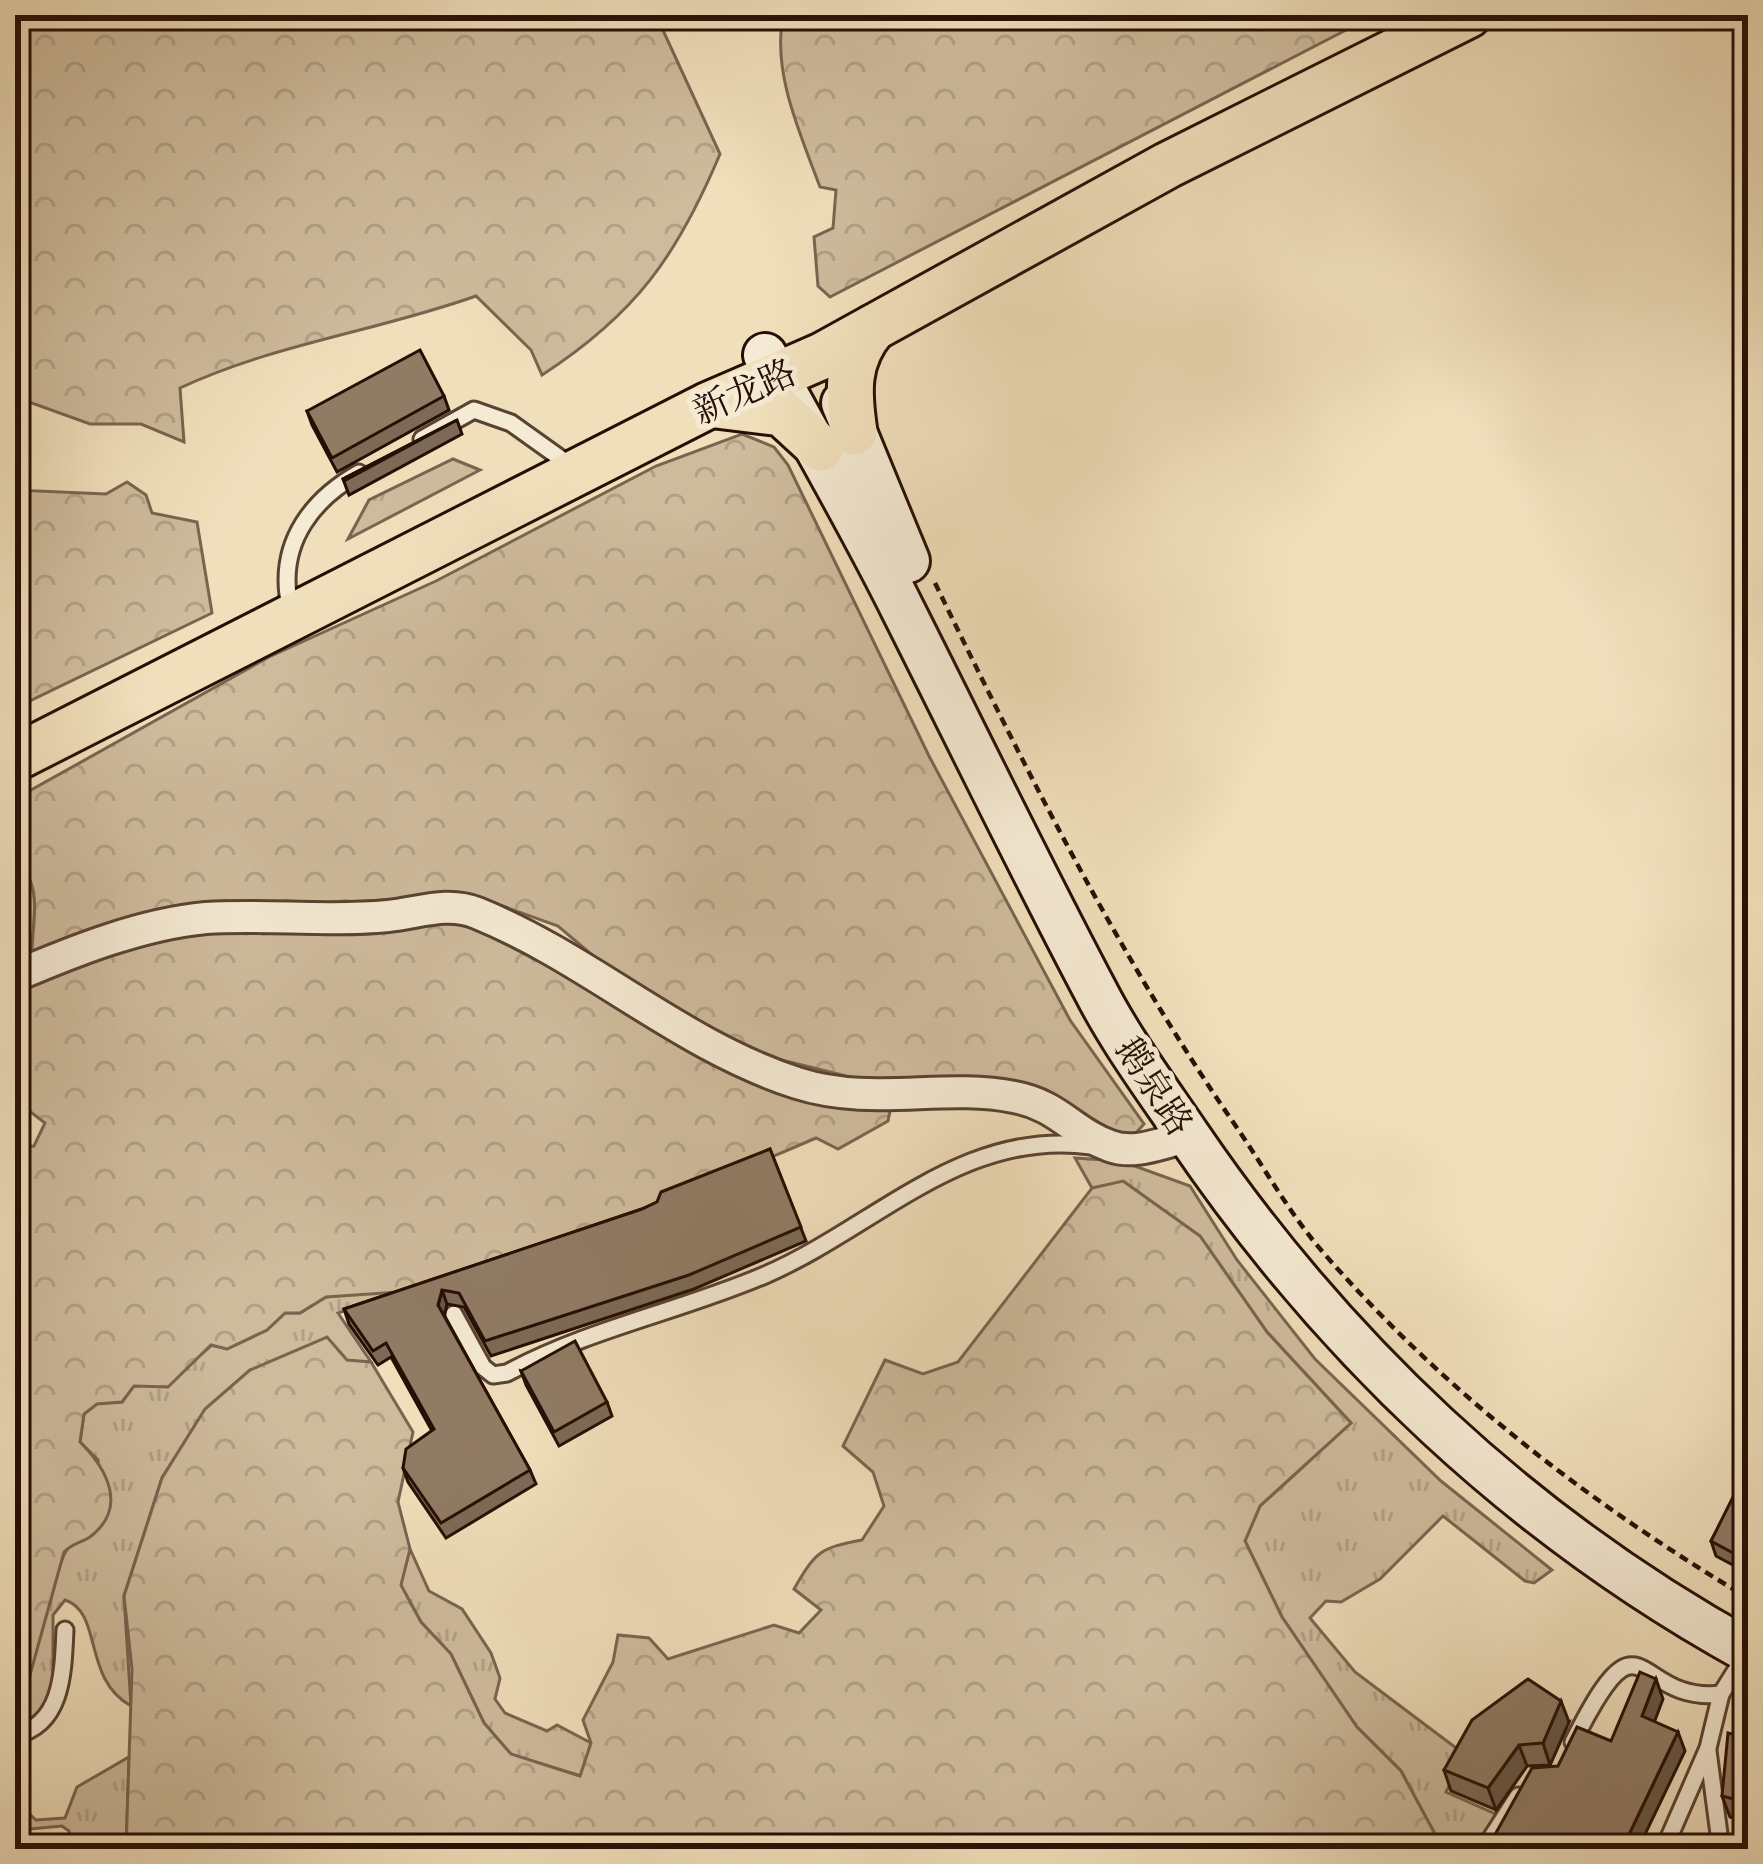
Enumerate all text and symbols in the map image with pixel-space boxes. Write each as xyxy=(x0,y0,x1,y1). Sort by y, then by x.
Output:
street label: 新龙路 xyxy=(686,350,803,434)
street label: 鹅泉路 xyxy=(1106,1029,1202,1144)

